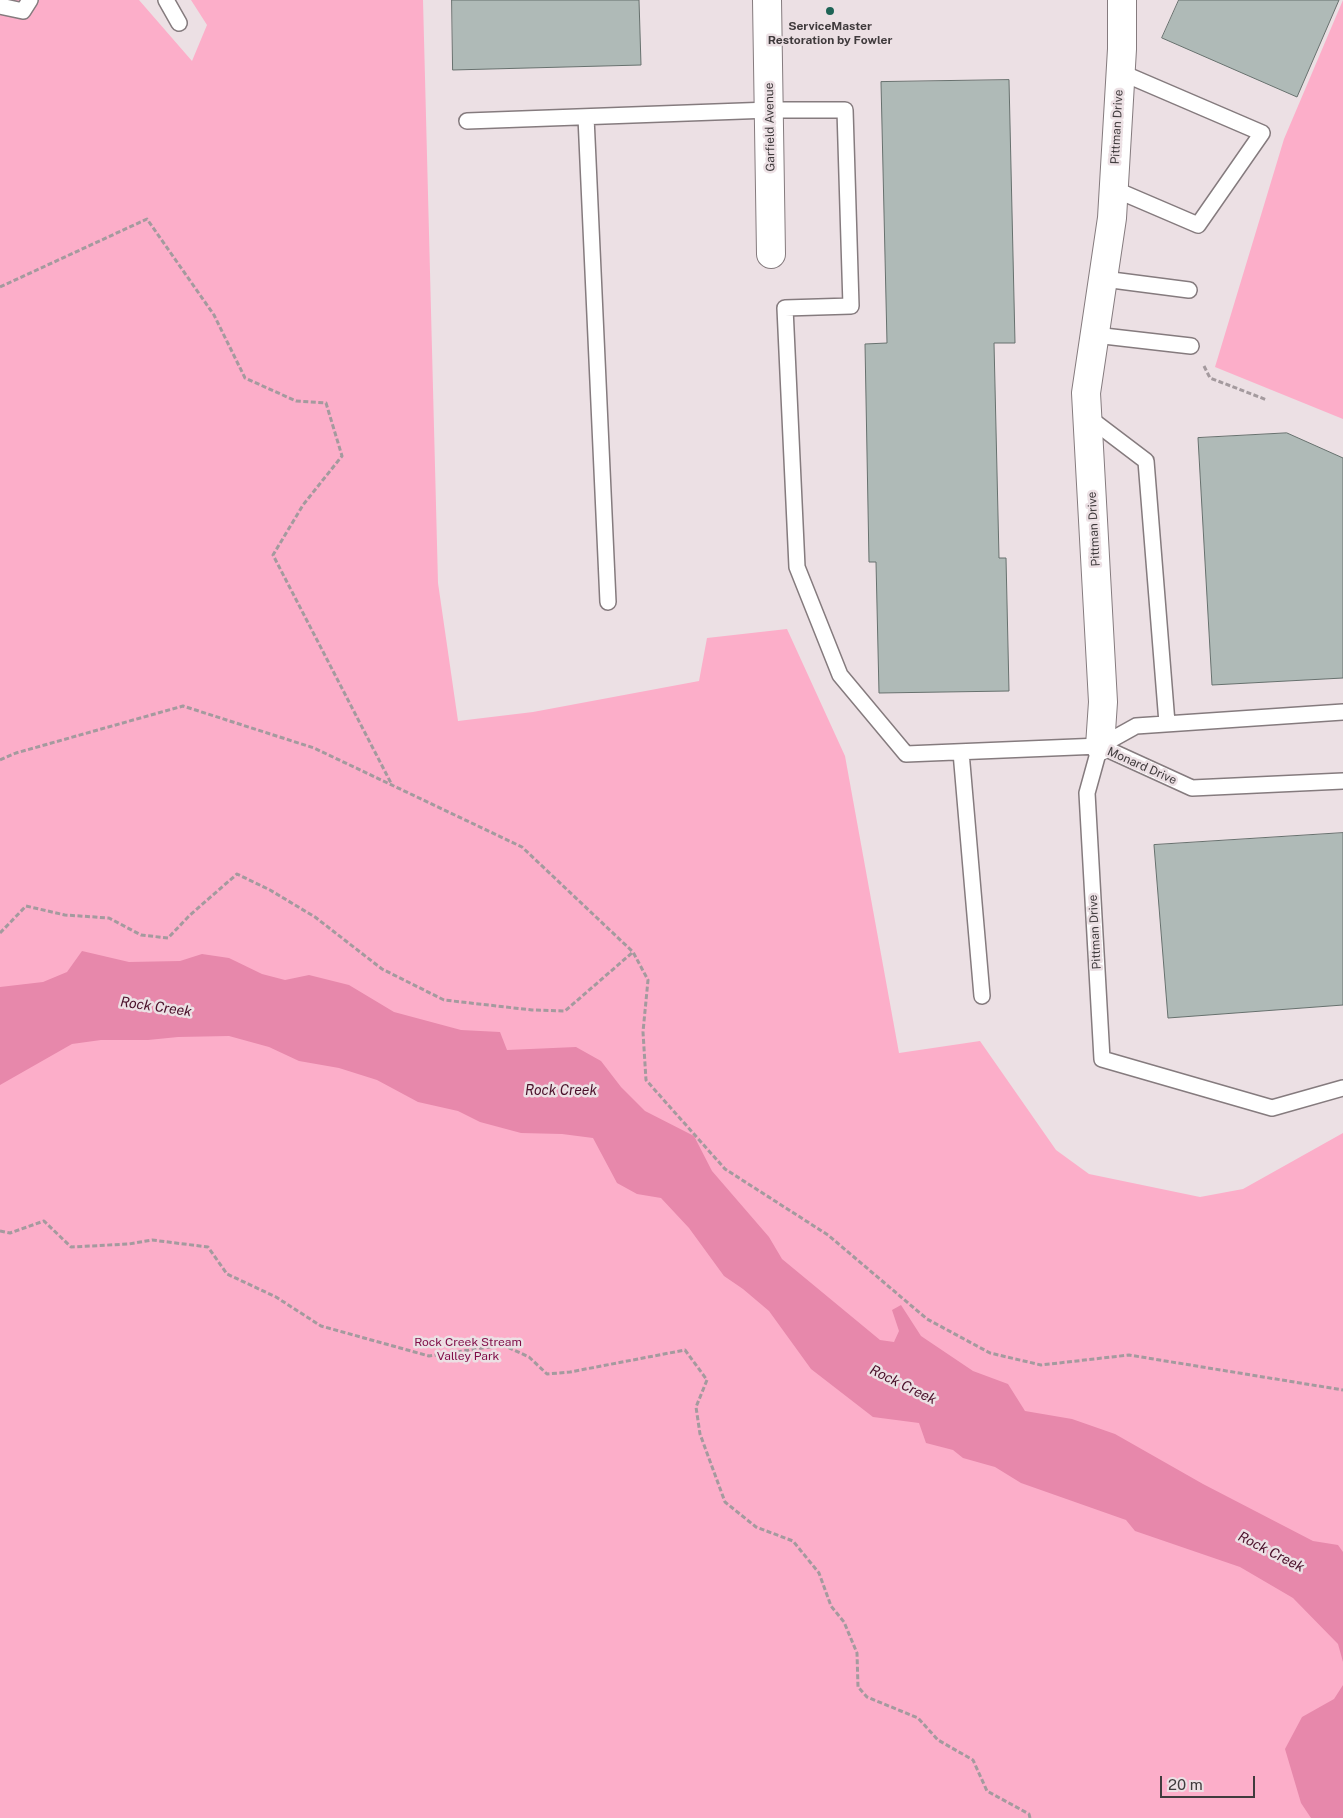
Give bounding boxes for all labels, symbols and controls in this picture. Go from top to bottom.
marker: ServiceMaster Restoration by Fowler [824,5,836,17]
place label: ServiceMaster Restoration by Fowler [768,19,892,47]
street label: Garfield Avenue [762,82,778,172]
street label: Pittman Drive [1108,89,1126,165]
street label: Pittman Drive [1085,491,1103,567]
street label: Monard Drive [1105,744,1179,788]
street label: Pittman Drive [1086,894,1104,970]
water label: Rock Creek [119,994,193,1020]
water label: Rock Creek [525,1083,597,1099]
park label: Rock Creek Stream Valley Park [414,1335,522,1363]
water label: Rock Creek [867,1362,939,1408]
water label: Rock Creek [1235,1528,1307,1576]
scale bar [1163,1766,1258,1798]
text: 20 m [1168,1776,1203,1793]

